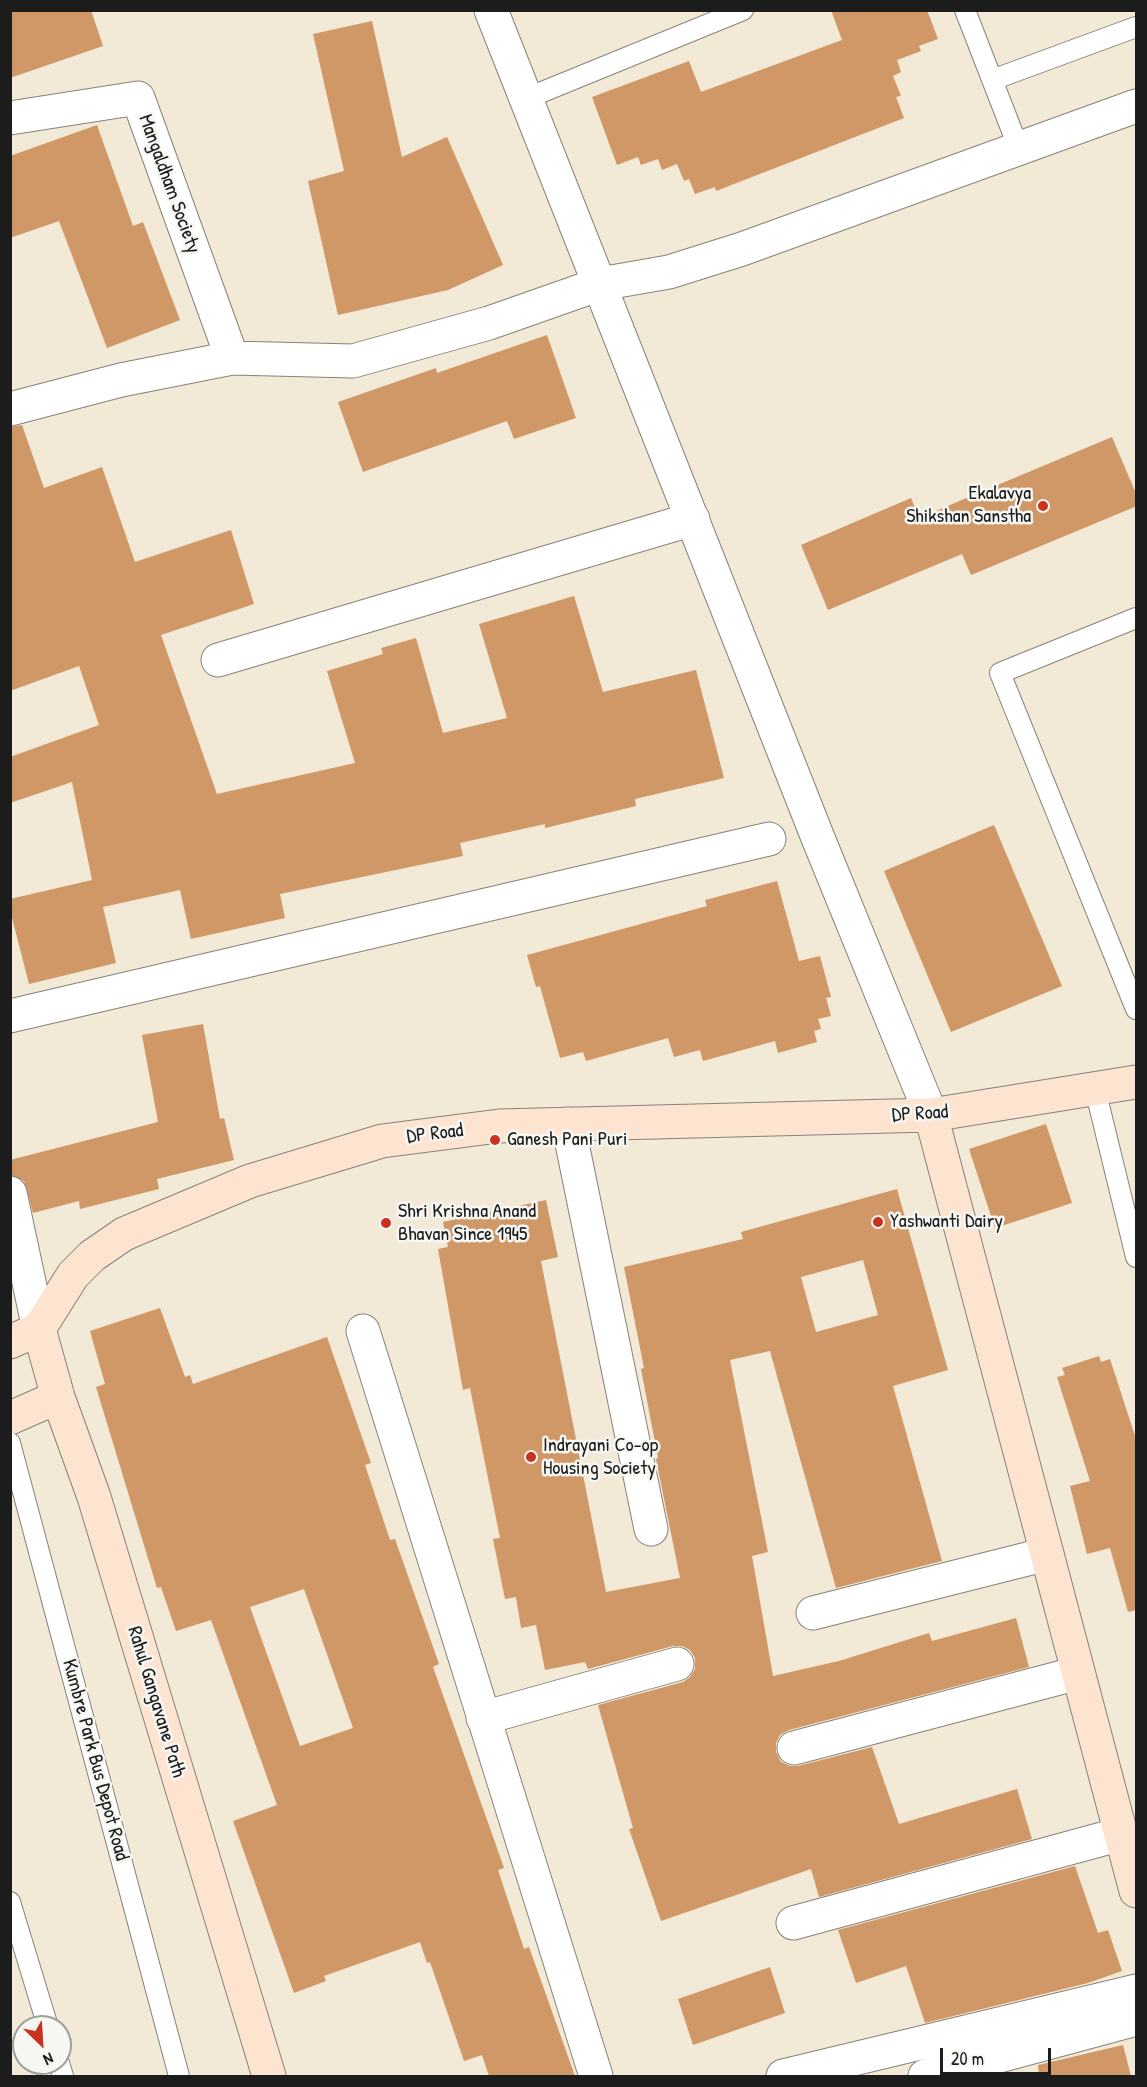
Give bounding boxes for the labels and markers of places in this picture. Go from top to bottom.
place label: Ekalavya Shikshan Sanstha [906,482,1031,529]
marker: Ekalavya Shikshan Sanstha [1036,499,1050,513]
place label: Ganesh Pani Puri [507,1128,628,1152]
marker: Ganesh Pani Puri [488,1133,502,1147]
place label: Shri Krishna Anand Bhavan Since 1945 [398,1200,536,1247]
place label: Yashwanti Dairy [890,1210,1003,1234]
marker: Yashwanti Dairy [871,1215,885,1229]
marker: Shri Krishna Anand Bhavan Since 1945 [379,1216,393,1230]
place label: Indrayani Co-op Housing Society [543,1434,658,1481]
marker: Indrayani Co-op Housing Society [524,1450,538,1464]

